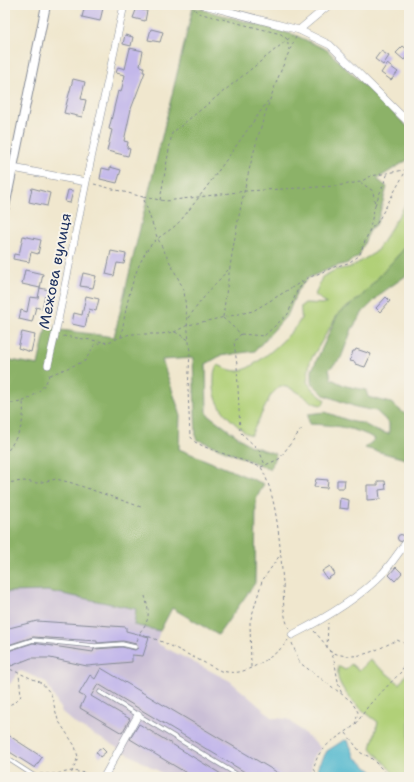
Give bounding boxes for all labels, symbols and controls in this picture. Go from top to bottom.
street label: Межова вулиця [34,211,76,331]

